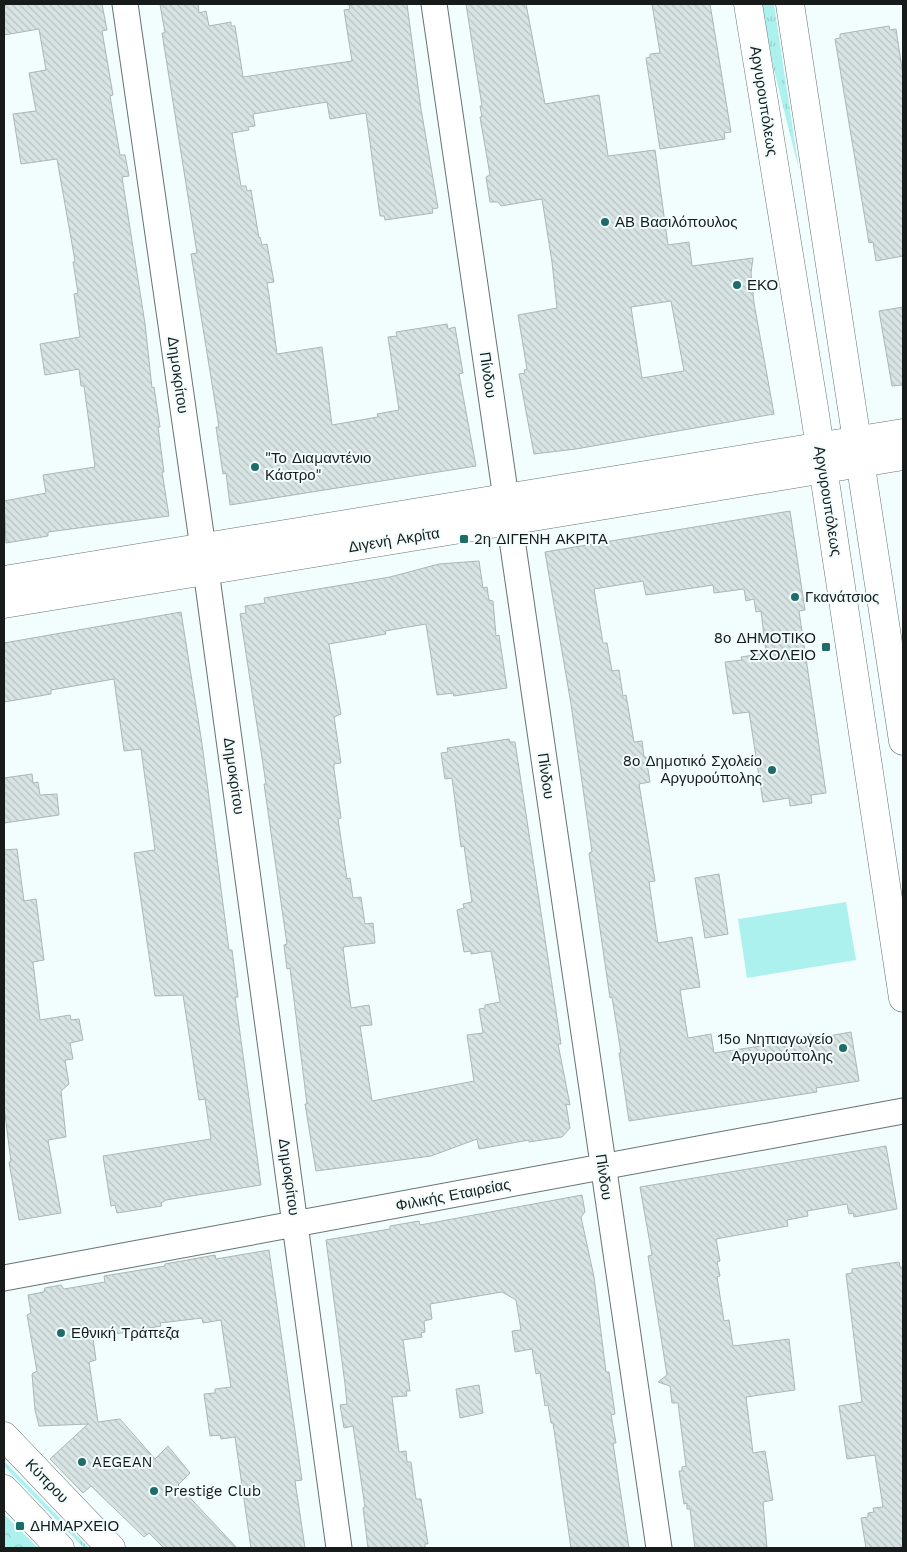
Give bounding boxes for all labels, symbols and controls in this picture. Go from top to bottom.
street label: Αργυρουπόλεως [746,45,782,157]
place label: ΑΒ Βασιλόπουλος [615,213,737,231]
marker: ΑΒ Βασιλόπουλος [599,216,611,228]
place label: ΕΚΟ [747,276,778,294]
marker: ΕΚΟ [731,279,743,291]
street label: Δημοκρίτου [164,335,192,415]
street label: Πίνδου [476,351,500,399]
street label: Αργυρουπόλεως [810,445,846,557]
place label: "Το Διαμαντένιο Κάστρο" [265,449,371,484]
marker: "Το Διαμαντένιο Κάστρο" [249,461,261,473]
street label: Διγενή Ακρίτα [347,524,441,556]
place label: 2η ΔΙΓΕΝΗ ΑΚΡΙΤΑ [474,530,608,548]
marker: 2η ΔΙΓΕΝΗ ΑΚΡΙΤΑ [458,533,470,545]
place label: Γκανάτσιος [805,588,879,606]
marker: Γκανάτσιος [789,591,801,603]
place label: 8ο ΔΗΜΟΤΙΚΟ ΣΧΟΛΕΙΟ [714,629,816,664]
marker: 8ο ΔΗΜΟΤΙΚΟ ΣΧΟΛΕΙΟ [820,641,832,653]
street label: Δημοκρίτου [220,736,248,816]
street label: Πίνδου [534,752,558,800]
place label: 8ο Δημοτικό Σχολείο Αργυρούπολης [623,752,762,787]
marker: 8ο Δημοτικό Σχολείο Αργυρούπολης [766,764,778,776]
place label: 15ο Νηπιαγωγείο Αργυρούπολης [718,1030,833,1065]
marker: 15ο Νηπιαγωγείο Αργυρούπολης [837,1042,849,1054]
street label: Δημοκρίτου [275,1137,303,1217]
street label: Πίνδου [592,1153,616,1201]
street label: Φιλικής Εταιρείας [394,1175,512,1215]
place label: Εθνική Τράπεζα [71,1324,180,1342]
marker: Εθνική Τράπεζα [55,1327,67,1339]
place label: AEGEAN [92,1453,153,1471]
street label: Κύπρου [22,1455,72,1507]
marker: AEGEAN [76,1456,88,1468]
place label: Prestige Club [164,1482,261,1500]
marker: Prestige Club [148,1485,160,1497]
place label: ΔΗΜΑΡΧΕΙΟ [30,1517,119,1535]
marker: ΔΗΜΑΡΧΕΙΟ [14,1520,26,1532]

